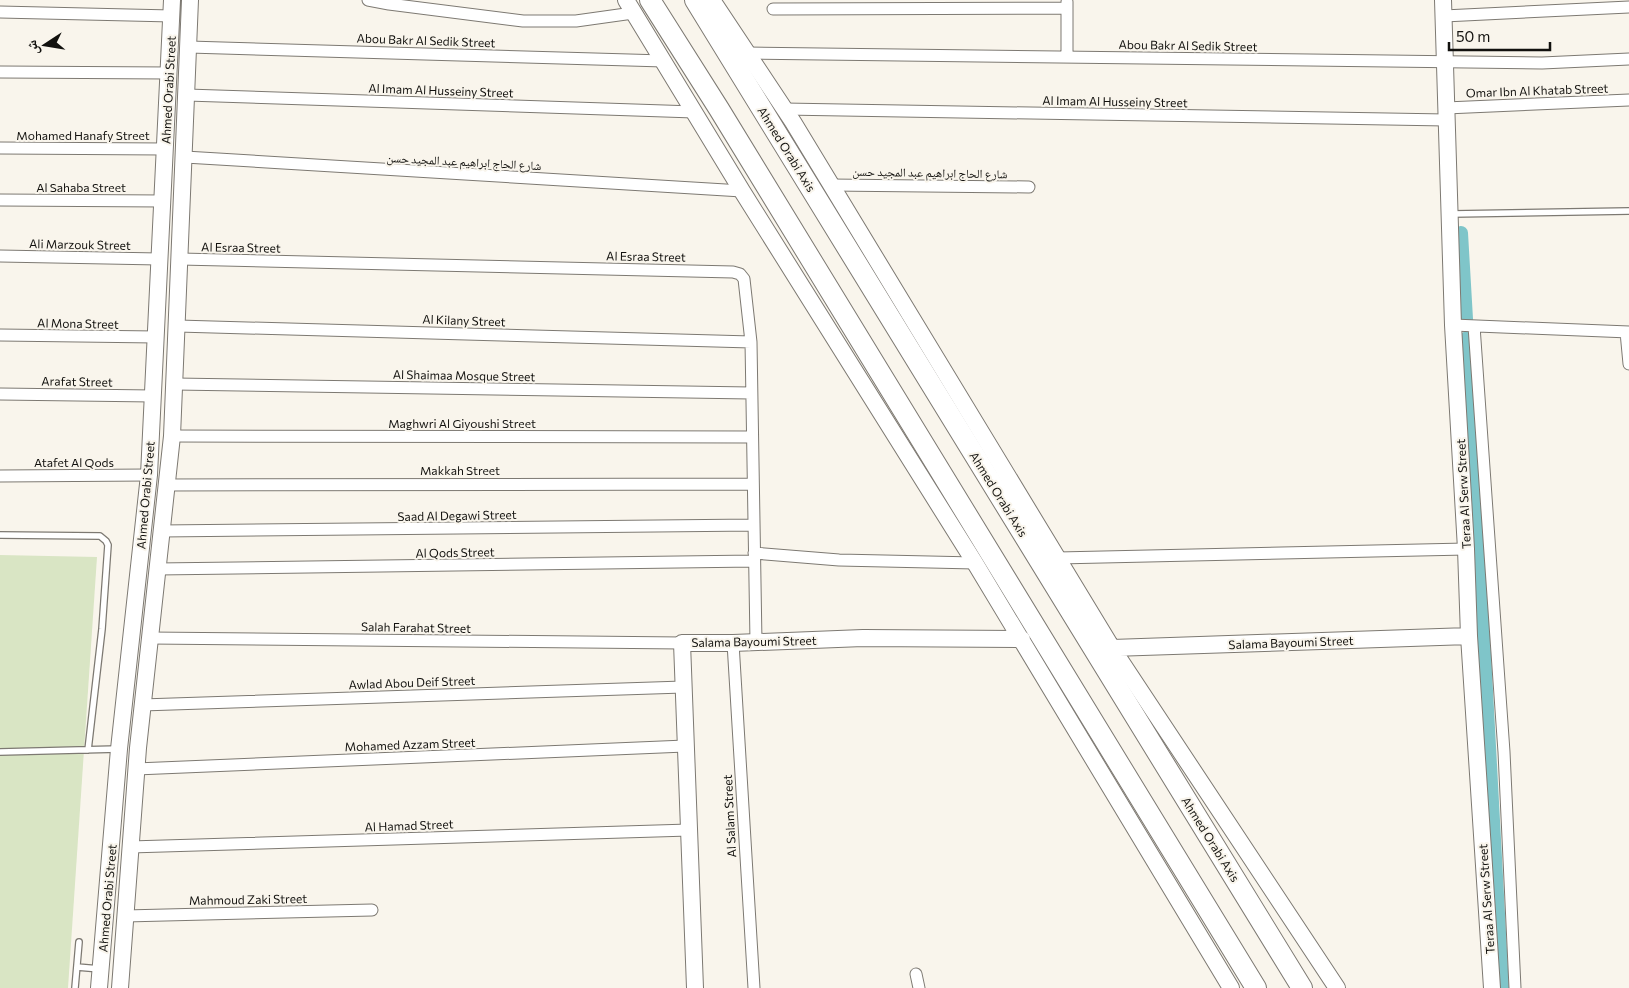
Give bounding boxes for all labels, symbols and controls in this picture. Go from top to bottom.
north arrow [20,20,70,70]
scale bar [1449,20,1550,52]
text: 50 m [1456,27,1490,45]
street label: Abou Bakr Al Sedik Street [356,31,496,49]
street label: Ahmed Orabi Street [158,35,178,144]
street label: Abou Bakr Al Sedik Street [1118,37,1258,53]
text: ش [22,38,43,57]
street label: Al Imam Al Husseiny Street [368,80,514,100]
street label: Omar Ibn Al Khatab Street [1465,81,1609,99]
street label: Al Imam Al Husseiny Street [1042,93,1188,109]
street label: Ahmed Orabi Axis [755,104,819,194]
street label: Mohamed Hanafy Street [16,128,150,142]
street label: شارع الحاج ابراهيم عبد المجيد حسن [386,150,542,174]
street label: شارع الحاج ابراهيم عبد المجيد حسن [852,164,1008,182]
street label: Al Sahaba Street [36,180,126,194]
street label: Ali Marzouk Street [29,236,131,252]
street label: Al Esraa Street [201,239,281,255]
street label: Al Esraa Street [606,248,686,264]
street label: Al Kilany Street [422,312,506,328]
street label: Al Mona Street [37,315,119,331]
street label: Al Shaimaa Mosque Street [393,367,535,383]
street label: Arafat Street [41,373,113,389]
street label: Maghwri Al Giyoushi Street [388,416,536,430]
street label: Teraa Al Serw Street [1453,439,1473,549]
street label: Ahmed Orabi Street [133,440,157,550]
street label: Ahmed Orabi Axis [967,449,1031,539]
street label: Atafet Al Qods [34,455,114,469]
street label: Makkah Street [420,463,500,477]
street label: Saad Al Degawi Street [397,507,517,523]
street label: Al Qods Street [415,544,495,560]
street label: Salah Farahat Street [361,619,471,635]
street label: Salama Bayoumi Street [691,633,817,649]
street label: Salama Bayoumi Street [1228,633,1354,651]
street label: Awlad Abou Deif Street [348,673,476,691]
street label: Mohamed Azzam Street [344,735,476,753]
street label: Al Salam Street [720,774,738,858]
street label: Ahmed Orabi Axis [1179,794,1243,884]
street label: Al Hamad Street [364,816,454,834]
street label: Ahmed Orabi Street [95,843,119,953]
street label: Teraa Al Serw Street [1475,843,1497,954]
street label: Mahmoud Zaki Street [189,891,307,907]

